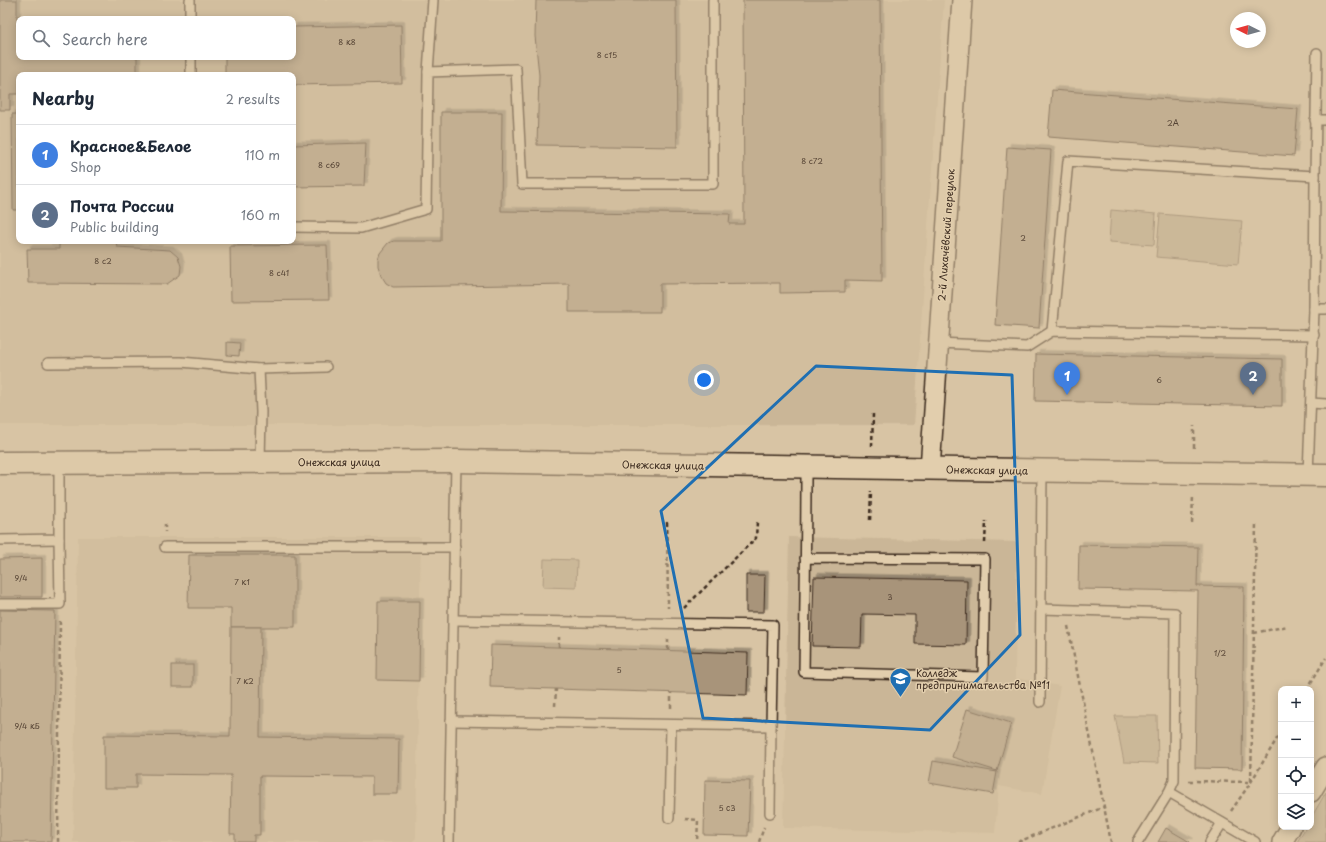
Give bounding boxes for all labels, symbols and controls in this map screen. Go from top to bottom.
north arrow [1230,12,1266,48]
search box [16,16,296,60]
icon: search [30,27,52,49]
text: Search here [62,27,148,50]
house number: 8 к8 [338,36,356,48]
house number: 8 с15 [597,49,617,61]
text: Nearby [32,85,94,111]
text: 2 results [226,89,280,108]
house number: 2А [1167,117,1179,129]
text: Красное&Белое [70,134,192,157]
text: 1 [42,145,48,164]
text: 110 m [245,145,280,164]
house number: 8 с72 [801,155,823,167]
text: Shop [70,157,101,176]
house number: 8 с69 [318,159,340,171]
street label: 2-й Лихачёвский переулок [933,168,959,302]
text: Почта России [70,194,174,217]
text: 2 [40,205,50,224]
text: 160 m [241,205,280,224]
text: Public building [70,217,159,236]
house number: 2 [1020,232,1026,244]
house number: 8 с2 [94,255,112,267]
house number: 8 с41 [269,267,289,279]
pin: 1 [1054,362,1080,395]
pin: 2 [1240,362,1266,395]
your location [694,370,714,390]
house number: 6 [1156,374,1162,386]
street label: Онежская улица [298,454,381,469]
street label: Онежская улица [622,456,705,473]
street label: Онежская улица [946,461,1029,478]
house number: 9/4 [14,572,28,584]
house number: 7 к1 [234,576,250,588]
house number: 3 [887,591,893,603]
house number: 1/2 [1214,647,1227,659]
house number: 5 [616,664,622,676]
place label: Колледж предпринимательства №11 [916,665,1050,692]
school or university icon: Колледж предпринимательства №11 [887,666,913,699]
house number: 7 к2 [236,675,254,687]
map controls [1278,686,1314,830]
button: + [1278,686,1314,722]
house number: 9/4 кБ [14,720,40,732]
button: − [1278,722,1314,758]
button: locate [1278,758,1314,794]
button: layers [1278,794,1314,830]
house number: 5 с3 [718,802,736,814]

